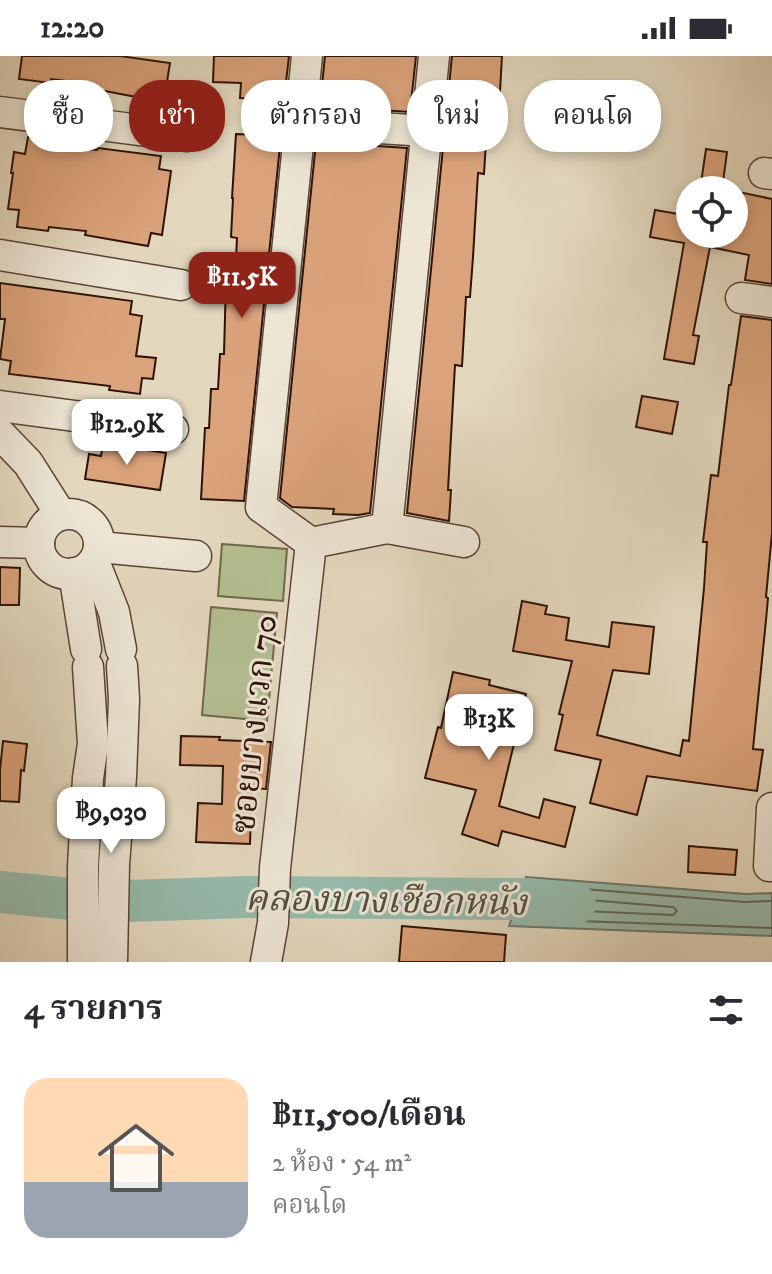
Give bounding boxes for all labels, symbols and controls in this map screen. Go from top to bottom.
text: 12:20 [40,10,104,47]
chip: ซื้อ [24,80,113,152]
chip: เช่า [129,80,225,152]
chip: ตัวกรอง [241,80,391,152]
chip: ใหม่ [407,80,508,152]
chip: คอนโด [524,80,661,152]
map controls [676,176,748,248]
button: locate [676,176,748,248]
pin: ฿11.5K [177,252,307,320]
text: ฿11.5K [207,261,277,294]
pin: ฿12.9K [62,399,192,467]
text: ฿12.9K [90,408,164,441]
street label: ซอยบางแวก 70 [223,613,287,836]
pin: ฿13K [442,694,536,762]
text: ฿13K [463,703,515,736]
pin: ฿9,030 [46,787,176,855]
text: ฿9,030 [75,796,147,829]
water label: คลองบางเชือกหนัง [245,877,529,926]
text: 4 รายการ [24,988,163,1030]
icon: filters [704,988,748,1032]
text: ฿11,500/เดือน [272,1094,466,1136]
icon: home [88,1110,184,1206]
text: 2 ห้อง · 54 m² [272,1147,411,1180]
text: คอนโด [272,1189,347,1222]

